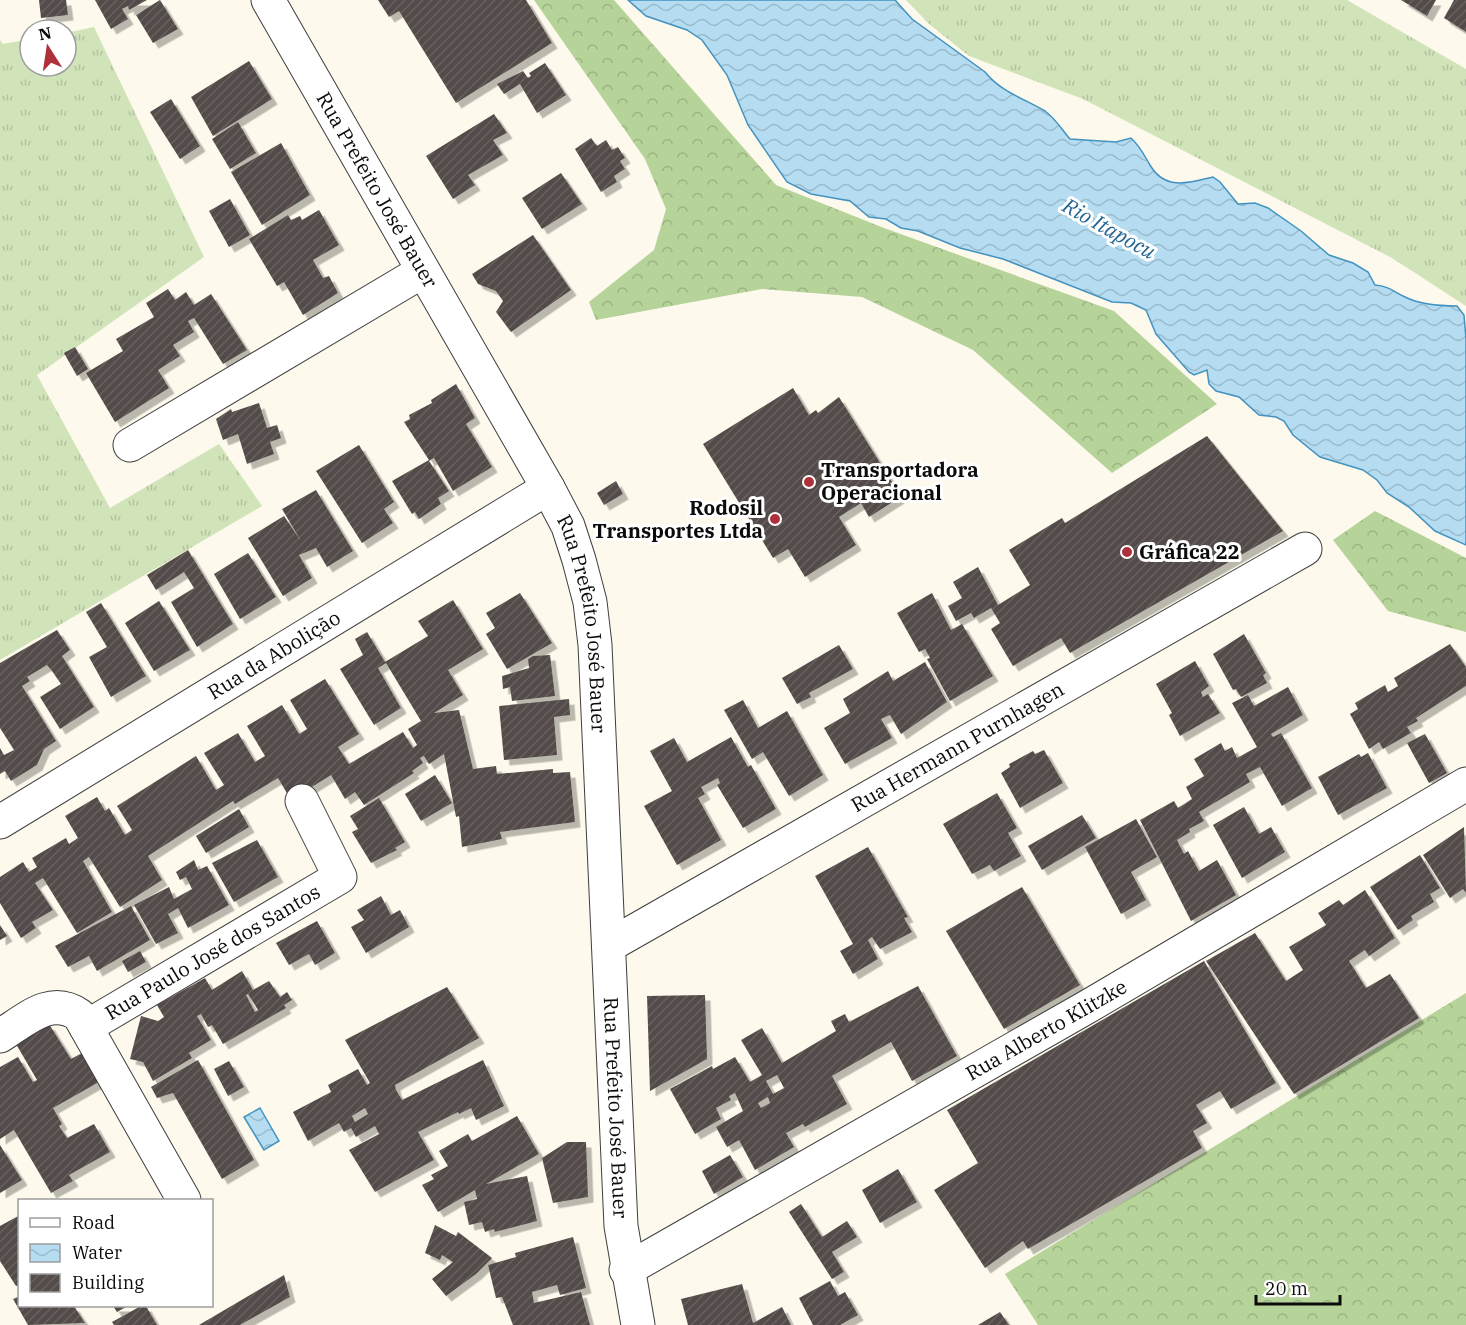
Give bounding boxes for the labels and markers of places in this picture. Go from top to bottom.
place label: Transportadora Operacional [821,456,979,506]
marker: Transportadora Operacional [802,475,816,489]
place label: Rodosil Transportes Ltda [592,494,763,544]
marker: Rodosil Transportes Ltda [768,512,782,526]
place label: Gráfica 22 [1139,538,1240,565]
marker: Gráfica 22 [1120,545,1134,559]

